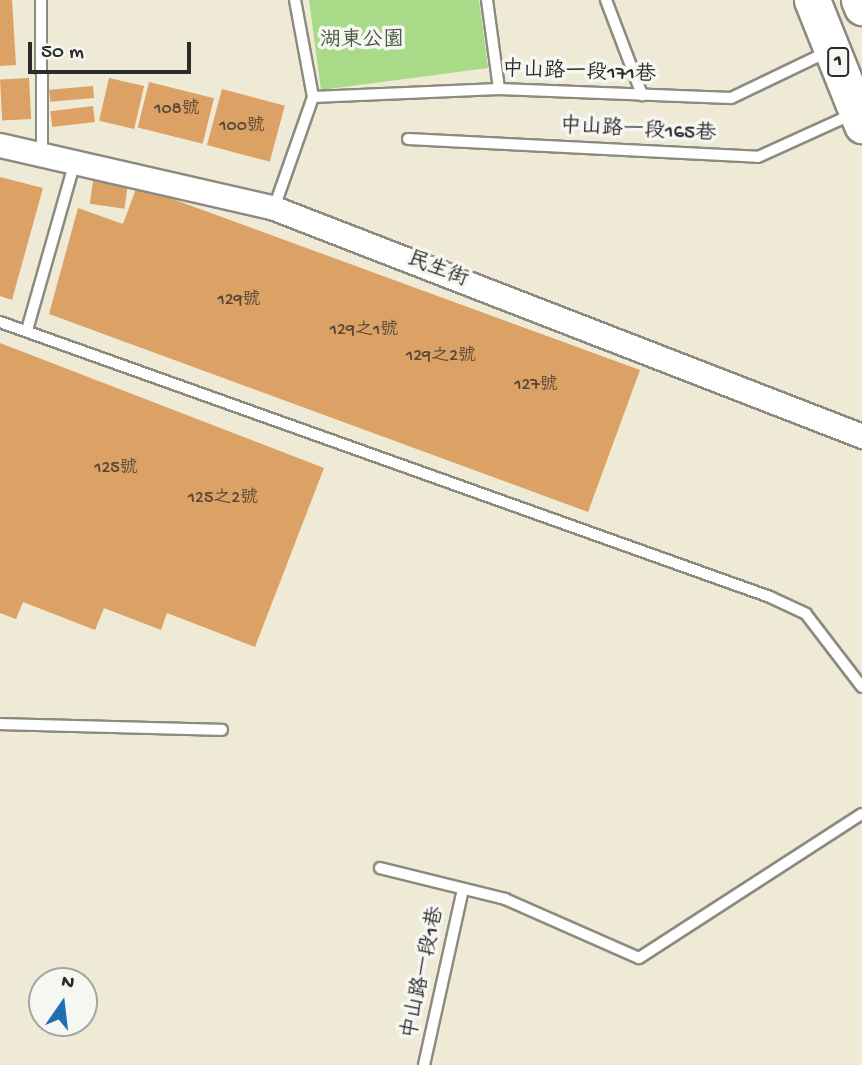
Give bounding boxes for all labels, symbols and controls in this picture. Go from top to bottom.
scale bar [32,28,194,72]
park label: 湖東公園 [320,29,404,55]
text: 50 m [41,41,84,66]
road number: 1 [826,46,850,78]
street label: 中山路一段171巷 [502,59,656,89]
house number: 108號 [154,99,200,121]
street label: 中山路一段165巷 [559,115,717,149]
house number: 100號 [219,116,265,138]
street label: 民生街 [403,248,471,294]
house number: 129號 [217,290,261,312]
house number: 129之1號 [330,320,398,342]
house number: 129之2號 [406,346,476,368]
house number: 127號 [514,375,558,397]
house number: 125號 [94,458,138,480]
house number: 125之2號 [188,488,258,510]
street label: 中山路一段1巷 [399,905,451,1041]
north arrow [28,967,98,1037]
text: N [59,970,77,996]

